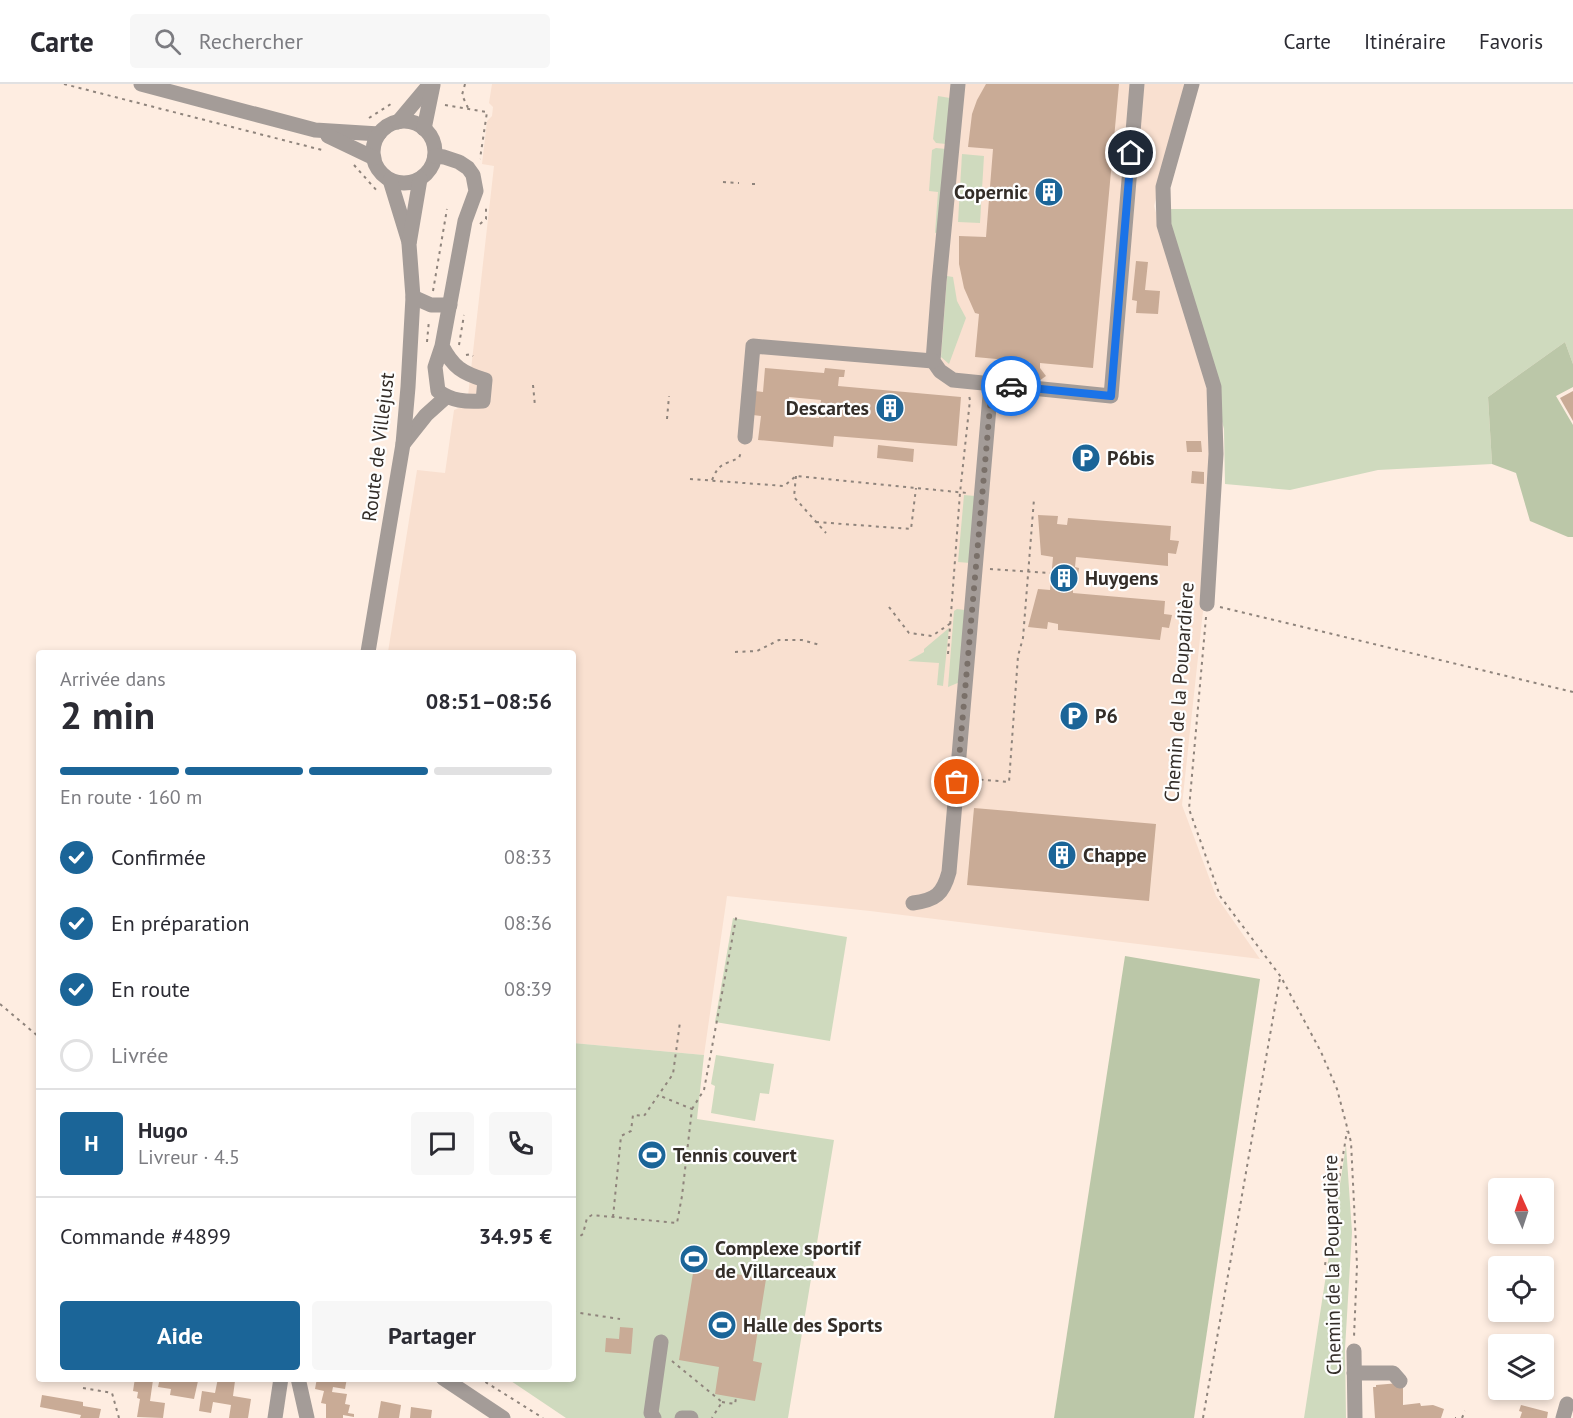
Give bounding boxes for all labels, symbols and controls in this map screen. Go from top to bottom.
search box [130,14,550,68]
text: Carte [30,23,94,60]
icon: search [151,25,184,58]
text: Rechercher [199,27,303,55]
text: Carte [1284,28,1331,55]
text: Itinéraire [1364,28,1446,55]
text: Favoris [1479,28,1543,55]
pin [1105,127,1156,178]
icon: home [1114,136,1147,169]
building icon: Copernic [1033,176,1065,208]
place label: Copernic [954,179,1028,205]
courier [981,356,1041,416]
icon: car [995,370,1028,403]
street label: Route de Villejust [356,371,400,523]
building icon: Descartes [874,392,906,424]
place label: Descartes [786,395,869,421]
parking icon: P6bis [1070,442,1102,474]
place label: P6bis [1107,445,1154,471]
building icon: Huygens [1048,562,1080,594]
place label: Huygens [1085,565,1158,591]
street label: Chemin de la Poupardière [1158,581,1200,803]
text: Arrivée dans [60,666,166,692]
text: 08:51–08:56 [426,687,552,715]
text: 2 min [60,689,155,740]
parking icon: P6 [1058,700,1090,732]
place label: P6 [1095,703,1118,729]
pin [931,756,982,807]
icon: bag [940,765,973,798]
text: En route · 160 m [60,784,202,810]
building icon: Chappe [1046,839,1078,871]
icon: check [60,841,93,874]
place label: Chappe [1083,842,1147,868]
text: Confirmée [111,843,206,871]
text: 08:33 [504,844,552,870]
icon: check [60,907,93,940]
text: En préparation [111,909,250,937]
text: 08:36 [504,910,552,936]
icon: check [60,973,93,1006]
text: En route [111,975,190,1003]
text: 08:39 [504,976,552,1002]
text: Livrée [111,1041,168,1069]
button: chat [411,1112,474,1175]
button: phone [489,1112,552,1175]
text: Hugo [138,1116,188,1144]
text: H [84,1129,99,1157]
sports icon: Tennis couvert [636,1139,668,1171]
place label: Tennis couvert [673,1142,797,1168]
text: Livreur · 4.5 [138,1144,240,1170]
street label: Chemin de la Poupardière [1317,1155,1347,1375]
north arrow [1488,1178,1554,1244]
map controls [1488,1178,1554,1400]
text: Commande #4899 [60,1222,231,1250]
text: 34.95 € [479,1222,552,1250]
place label: Complexe sportif de Villarceaux [715,1235,862,1284]
sports icon: Complexe sportif de Villarceaux [678,1243,710,1275]
button: locate [1488,1256,1554,1322]
button: Aide [60,1301,300,1370]
button: Partager [312,1301,552,1370]
sports icon: Halle des Sports [706,1309,738,1341]
place label: Halle des Sports [743,1312,883,1338]
button: layers [1488,1334,1554,1400]

